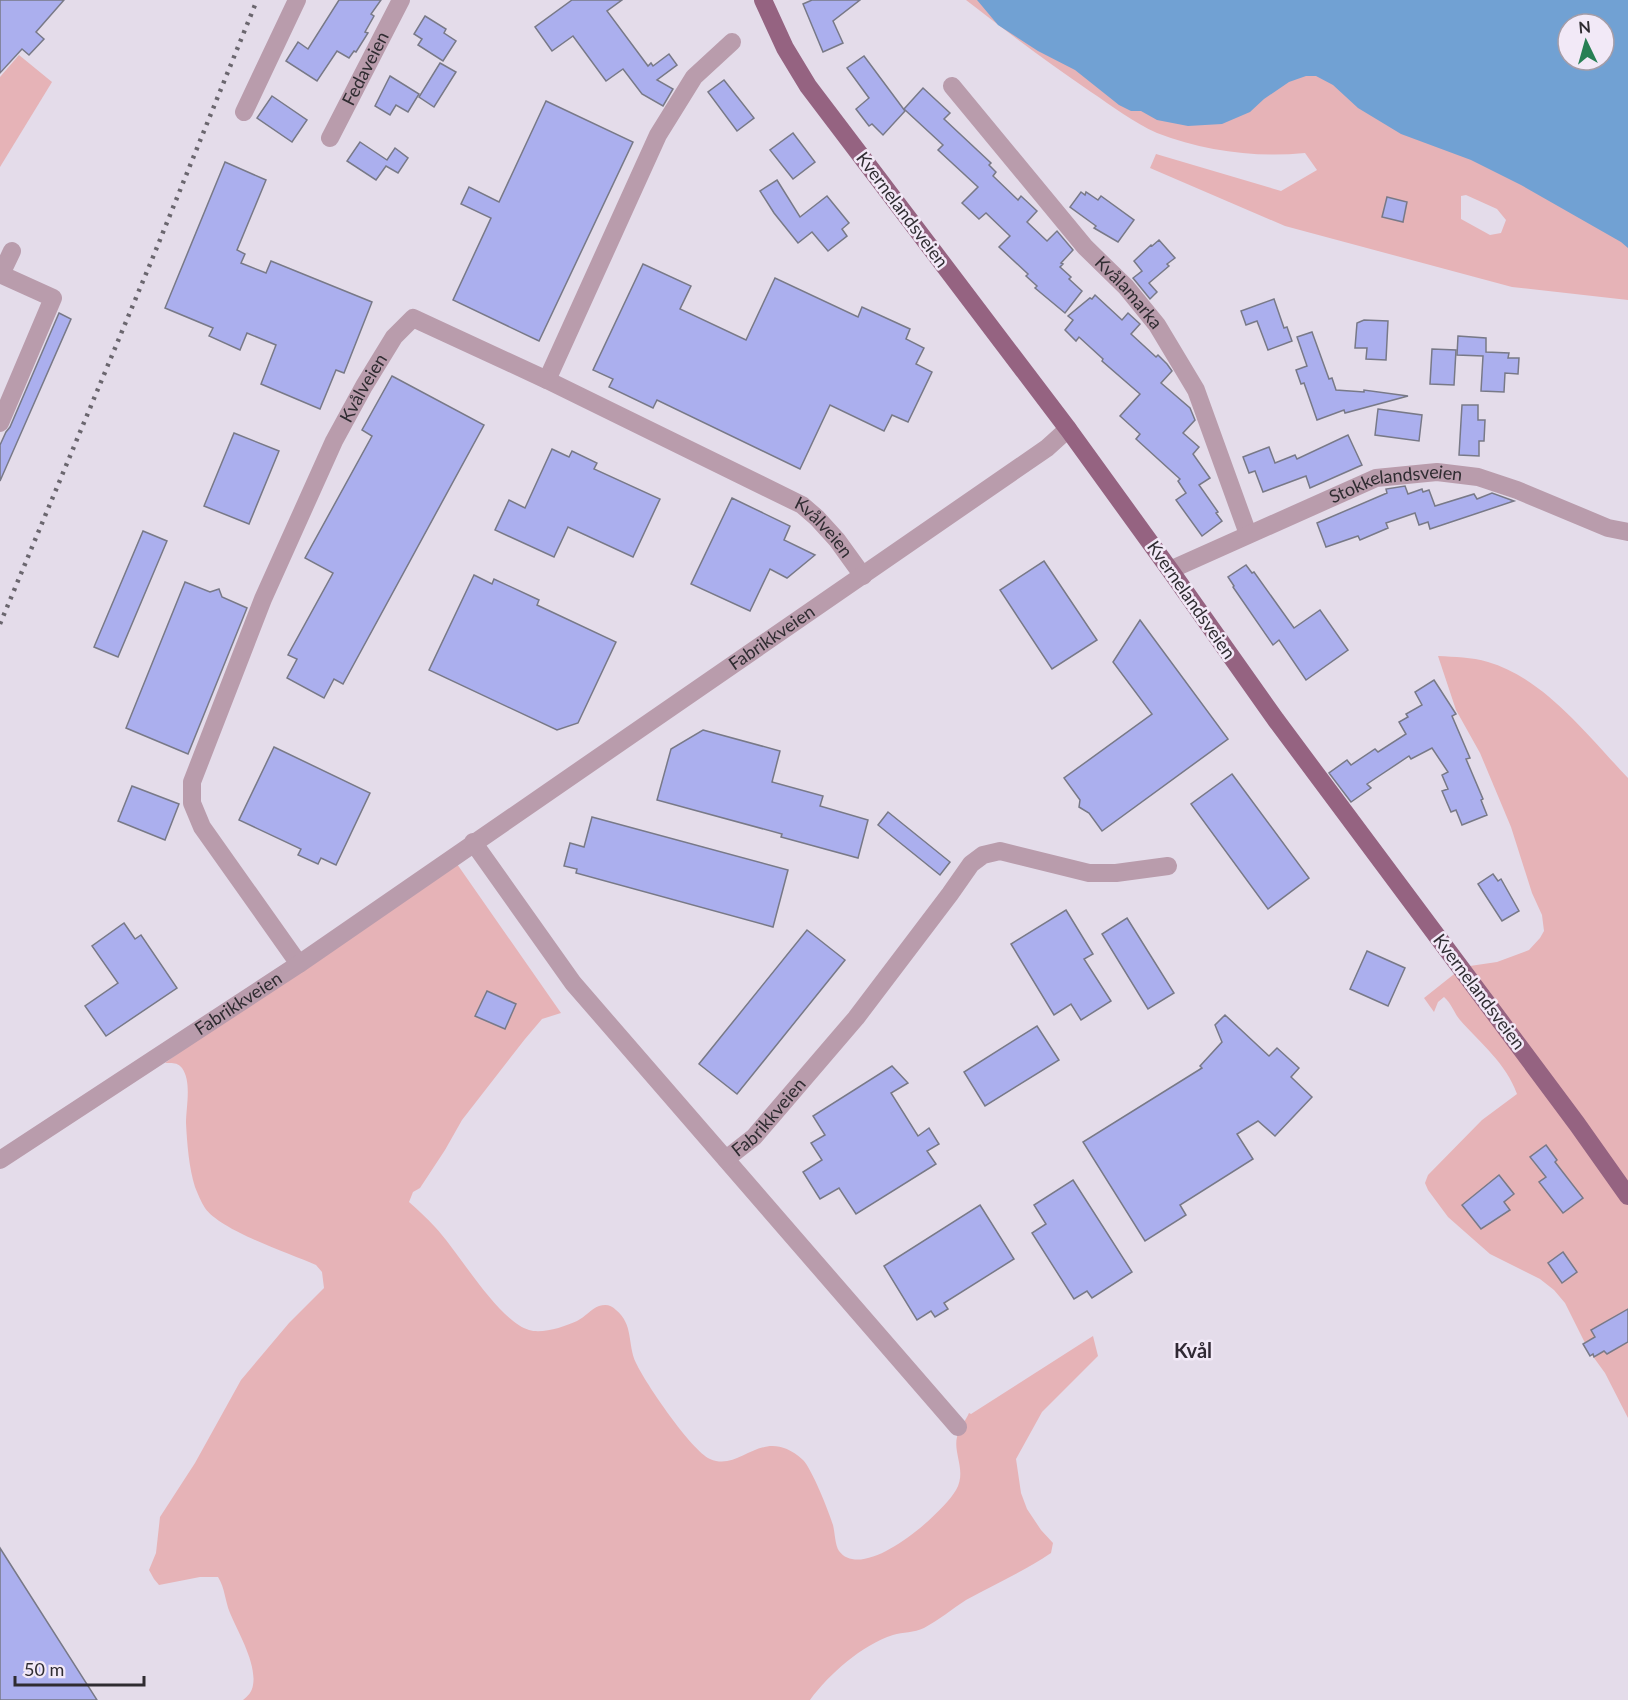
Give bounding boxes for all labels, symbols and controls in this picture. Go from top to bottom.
north arrow [1556,12,1616,72]
text: N [1578,17,1592,37]
street label: Fedaveien [337,27,393,109]
street label: Kvernelandsveien [852,147,953,272]
street label: Kvålamarka [1091,251,1168,333]
street label: Kvålveien [334,349,391,426]
street label: Stokkelandsveien [1325,460,1464,508]
street label: Kvålveien [791,491,858,562]
street label: Kvernelandsveien [1143,536,1241,663]
street label: Fabrikkveien [724,600,819,674]
street label: Kvernelandsveien [1429,929,1530,1054]
street label: Fabrikkveien [190,966,285,1039]
street label: Fabrikkveien [727,1073,810,1161]
district label: Kvål [1174,1338,1212,1362]
scale bar [15,1649,144,1687]
text: 50 m [24,1658,64,1680]

